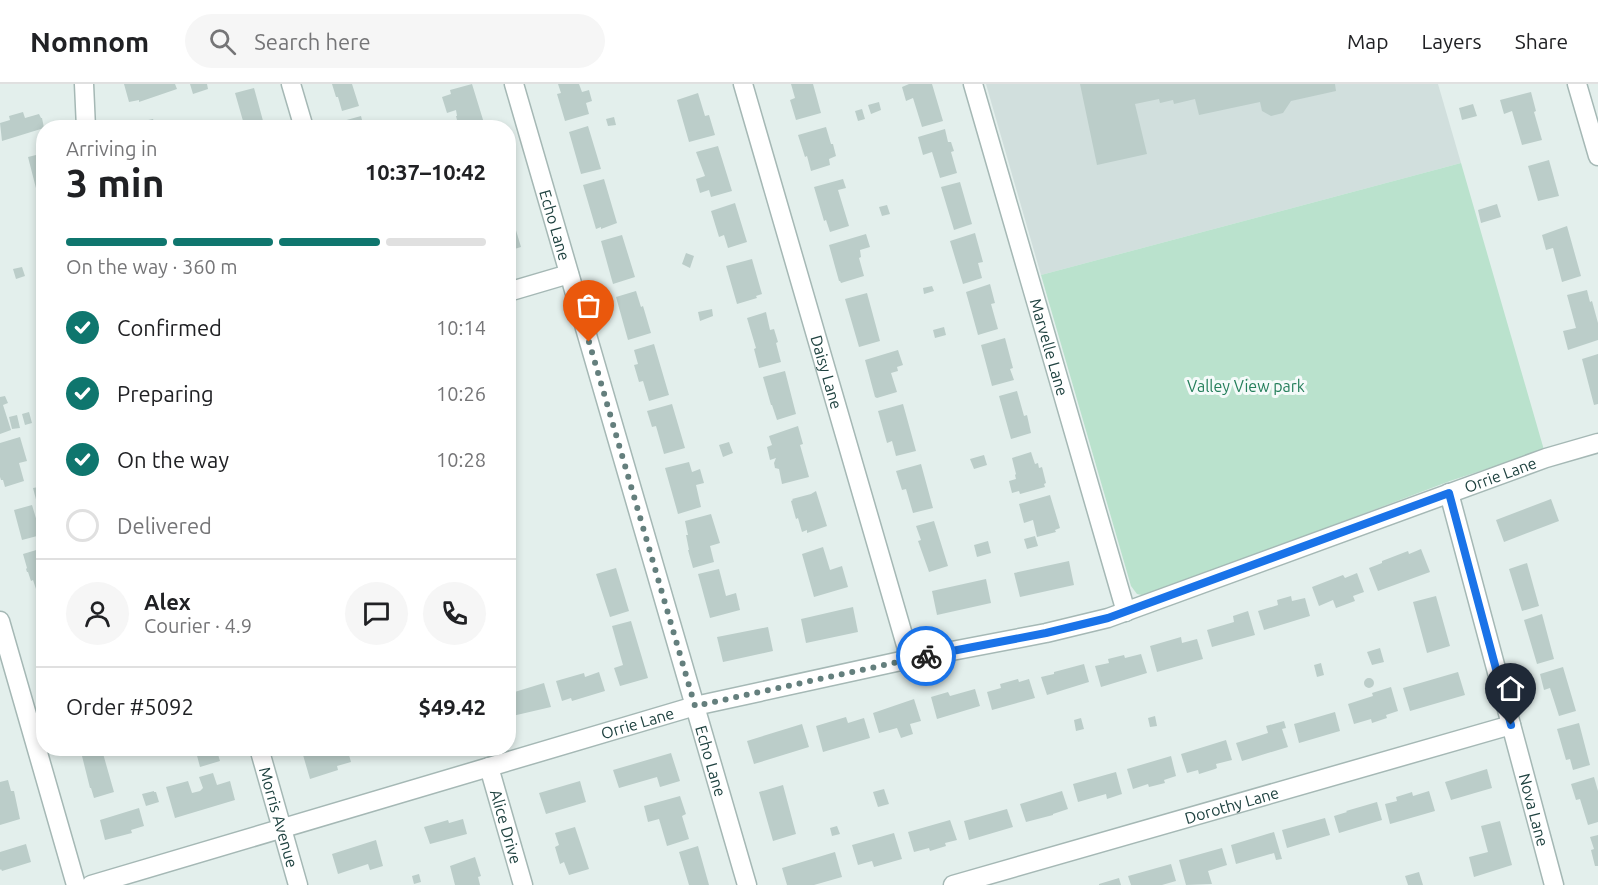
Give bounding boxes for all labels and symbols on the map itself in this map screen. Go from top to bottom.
street label: Echo Lane [536,188,574,263]
pin [563,280,614,342]
street label: Marvelle Lane [1027,296,1072,398]
street label: Daisy Lane [807,333,846,411]
park label: Valley View park [1187,377,1305,395]
street label: Orrie Lane [1462,453,1539,496]
courier [896,626,956,686]
pin [1485,663,1536,725]
street label: Orrie Lane [599,704,676,742]
street label: Echo Lane [692,723,730,799]
street label: Morris Avenue [256,765,302,870]
street label: Nova Lane [1515,771,1552,848]
street label: Dorothy Lane [1183,783,1281,827]
street label: Alice Drive [487,787,525,866]

